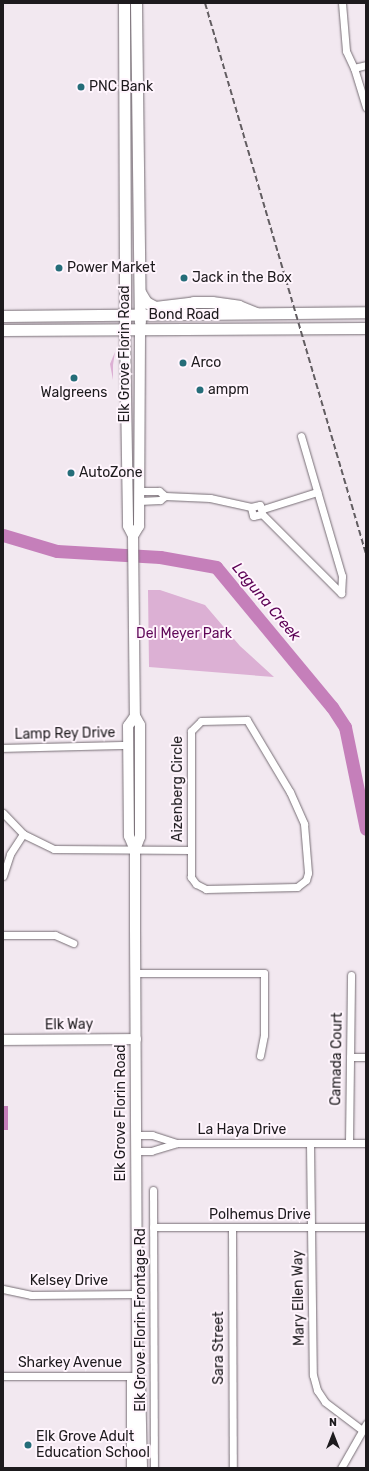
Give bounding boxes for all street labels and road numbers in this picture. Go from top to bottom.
street label: Elk Grove Florin Road [117,285,133,423]
street label: Bond Road [149,307,219,323]
street label: Lamp Rey Drive [14,725,116,743]
street label: Aizenberg Circle [170,736,186,842]
street label: Camada Court [328,1012,346,1106]
street label: Elk Way [44,1016,94,1034]
street label: Elk Grove Florin Road [113,1044,129,1182]
street label: La Haya Drive [198,1122,286,1138]
street label: Polhemus Drive [209,1207,311,1223]
street label: Elk Grove Florin Frontage Rd [133,1228,149,1412]
street label: Mary Ellen Way [290,1250,308,1346]
street label: Kelsey Drive [30,1273,108,1289]
street label: Sara Street [211,1311,227,1385]
street label: Sharkey Avenue [18,1355,122,1371]

